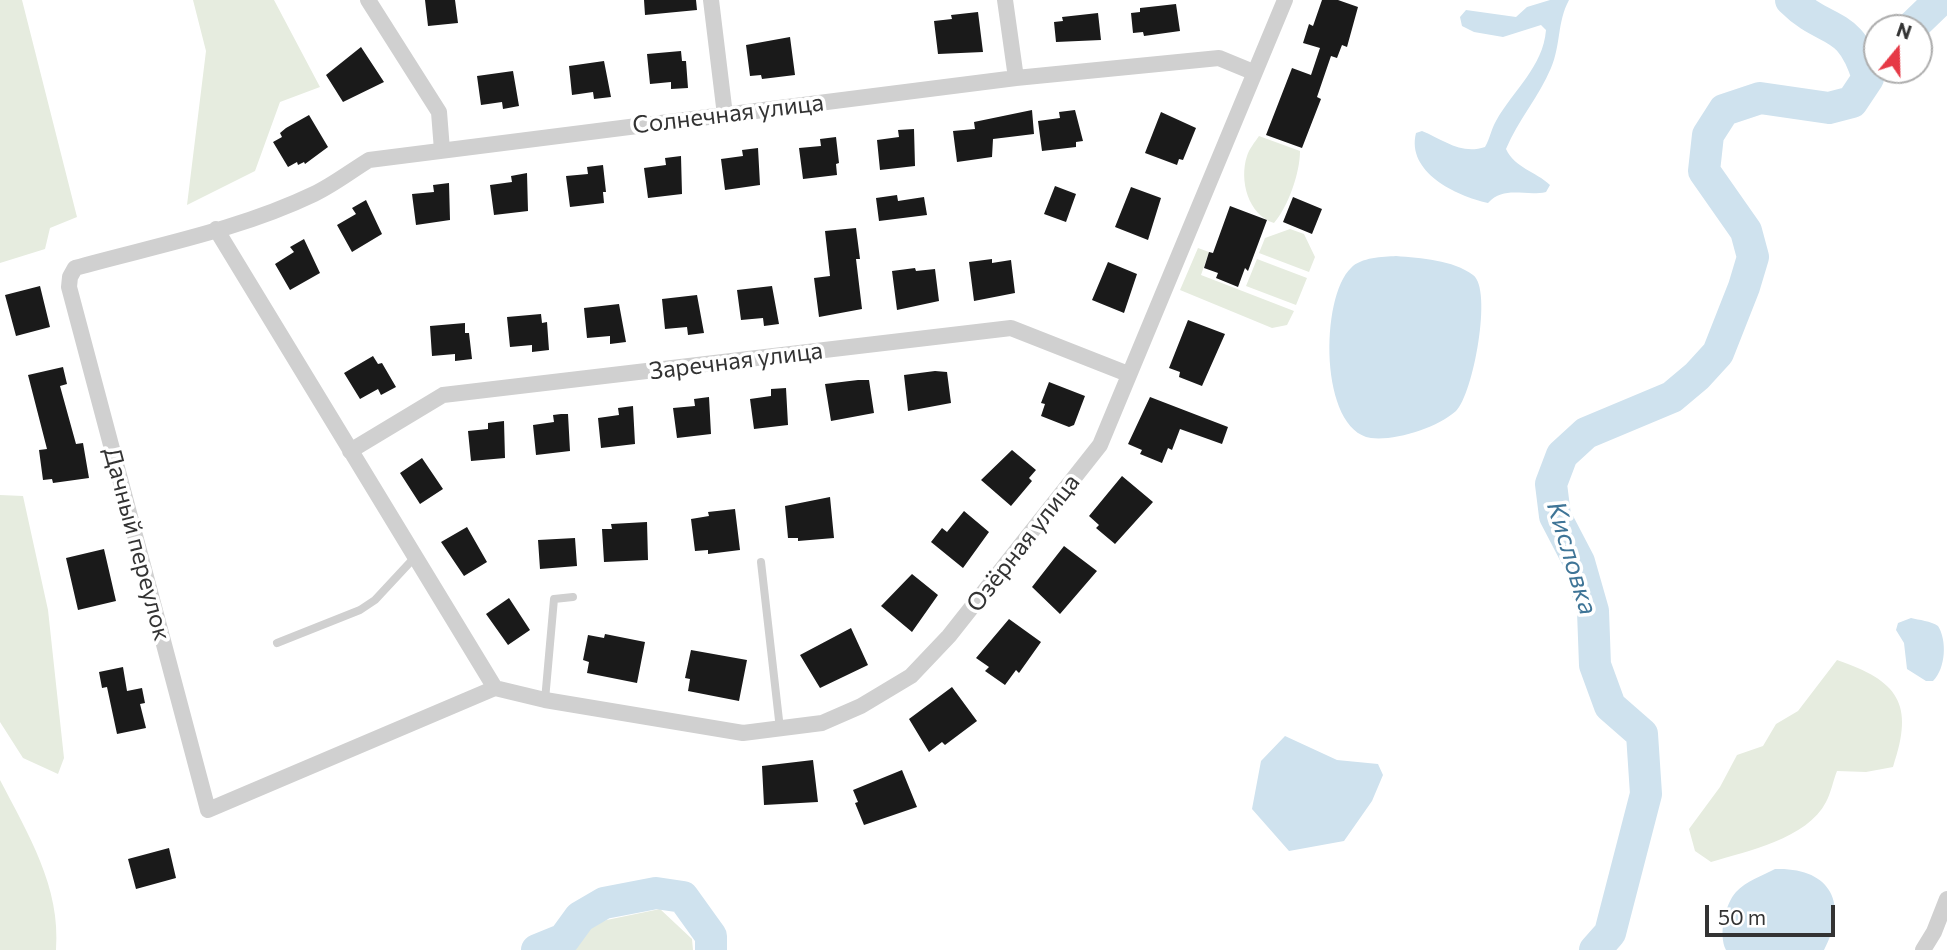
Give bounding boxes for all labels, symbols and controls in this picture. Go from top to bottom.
north arrow [1863,14,1933,84]
text: N [1894,17,1915,44]
street label: Солнечная улица [631,88,825,140]
street label: Заречная улица [648,336,824,386]
street label: Дачный переулок [97,444,177,644]
street label: Озёрная улица [960,468,1086,618]
water label: Кисловка [1540,498,1604,618]
scale bar [1709,890,1839,934]
text: 50 m [1718,904,1766,929]

